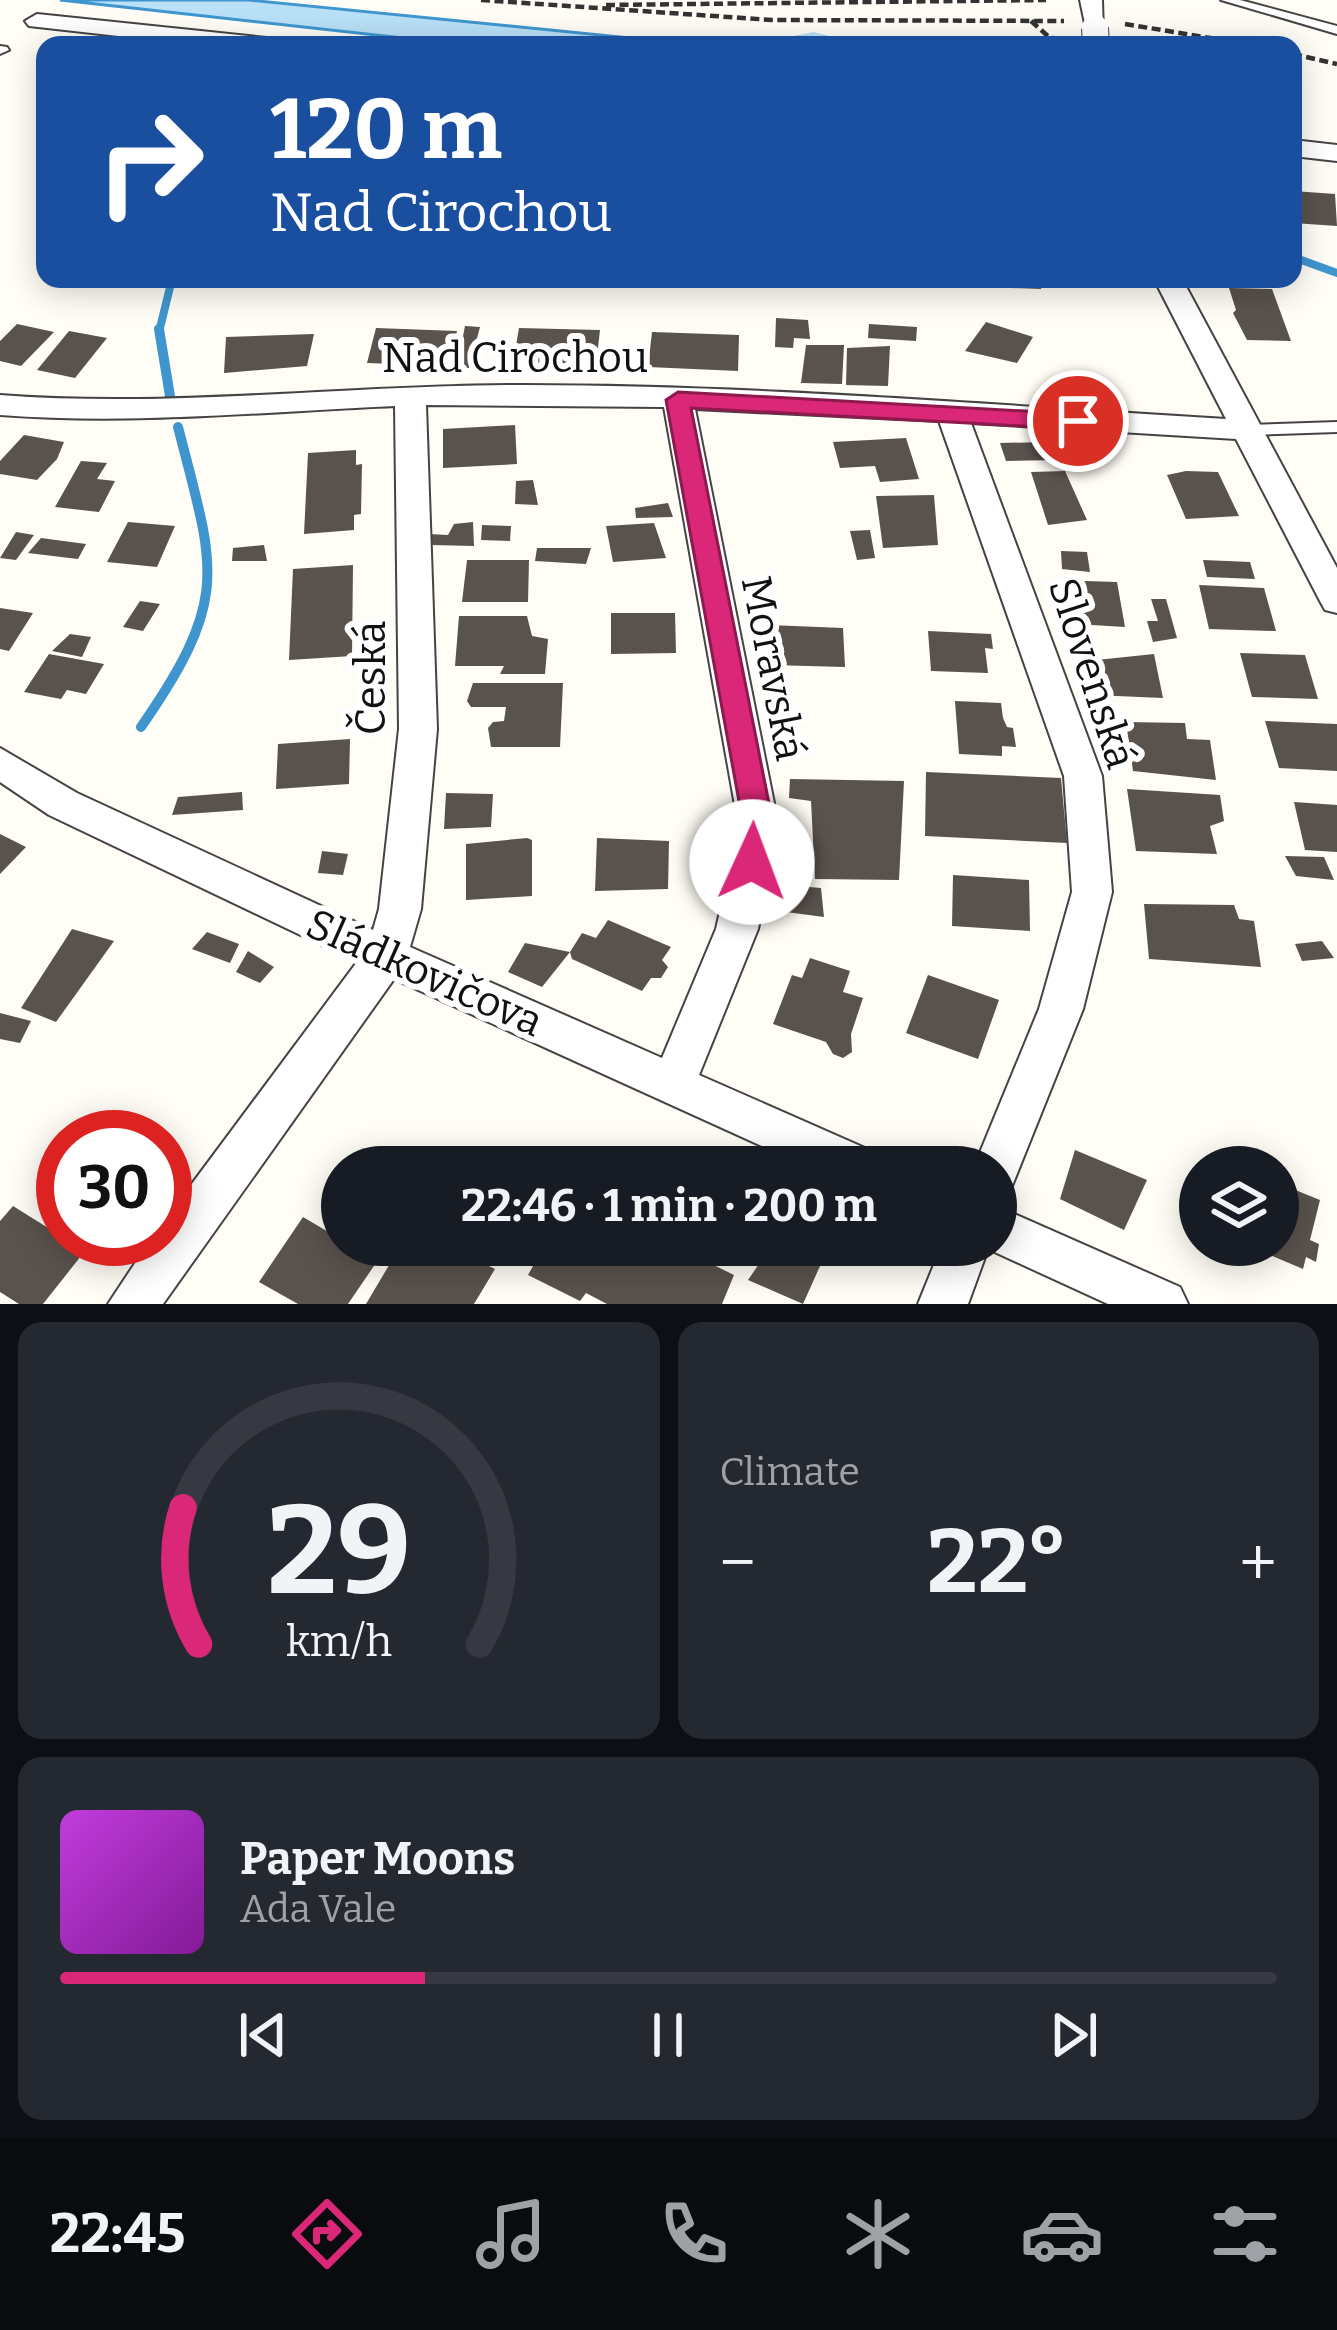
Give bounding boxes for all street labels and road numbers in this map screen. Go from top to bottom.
street label: Nad Cirochou [382,333,648,383]
street label: Moravská [731,572,815,765]
street label: Slovenská [1038,572,1146,775]
street label: Česká [345,621,396,735]
street label: Sládkovičova [299,899,550,1047]

